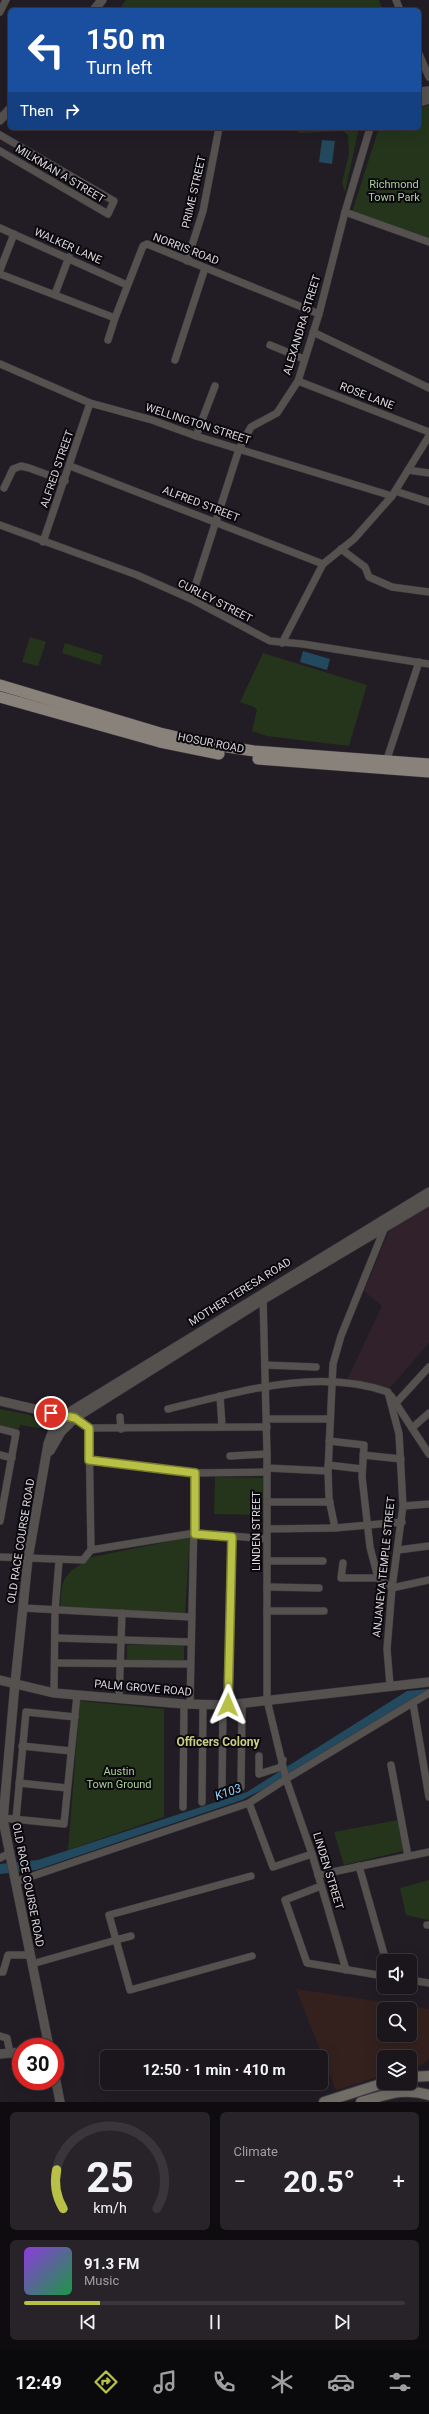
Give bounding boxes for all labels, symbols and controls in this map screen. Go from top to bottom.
text: 150 m [86,23,165,56]
icon: left [20,24,72,76]
text: Turn left [86,57,152,78]
icon: right [61,100,83,122]
text: Then [20,102,53,120]
street label: MILKMAN A STREET [13,142,107,206]
street label: PRIME STREET [179,154,209,230]
park label: Richmond Town Park [368,178,420,204]
street label: WALKER LANE [32,225,104,267]
street label: NORRIS ROAD [151,230,221,268]
street label: ALEXANDRA STREET [281,273,324,377]
street label: ROSE LANE [338,380,396,412]
street label: WELLINGTON STREET [144,401,253,447]
street label: ALFRED STREET [38,428,77,510]
street label: ALFRED STREET [161,483,242,525]
street label: CURLEY STREET [176,577,255,626]
street label: HOSUR ROAD [177,730,245,756]
street label: MOTHER TERESA ROAD [187,1255,293,1329]
pin [34,1396,68,1430]
icon: arrive [40,1402,62,1424]
street label: OLD RACE COURSE ROAD [5,1478,37,1604]
street label: LINDEN STREET [250,1491,263,1571]
street label: ANJANEYA TEMPLE STREET [370,1496,398,1638]
street label: PALM GROVE ROAD [94,1677,192,1699]
position arrow [207,1684,249,1726]
district label: Officers Colony [176,1735,260,1749]
park label: Austin Town Ground [86,1765,152,1791]
water label: K103 [213,1781,243,1803]
street label: OLD RACE COURSE ROAD [10,1822,46,1948]
street label: LINDEN STREET [310,1831,346,1912]
map controls [377,1954,417,2090]
button: sound [377,1954,417,1994]
button: search [377,2002,417,2042]
speed limit sign: 30 [12,2038,64,2090]
button: layers [377,2050,417,2090]
text: 12:50 · 1 min · 410 m [143,2061,285,2079]
text: Climate [234,2144,278,2159]
text: 25 [86,2153,134,2202]
text: 20.5° [283,2164,355,2199]
text: − [234,2169,246,2194]
text: + [393,2169,405,2194]
text: km/h [93,2200,127,2216]
text: 91.3 FM [84,2255,139,2273]
text: Music [84,2273,119,2288]
icon: previous [77,2311,99,2333]
icon: pause [204,2311,226,2333]
icon: next [331,2311,353,2333]
icon: directions [92,2368,120,2396]
icon: music [151,2368,179,2396]
icon: phone [210,2368,238,2396]
icon: climate [268,2368,296,2396]
icon: car [327,2368,355,2396]
icon: filters [386,2368,414,2396]
text: 12:49 [15,2372,62,2393]

